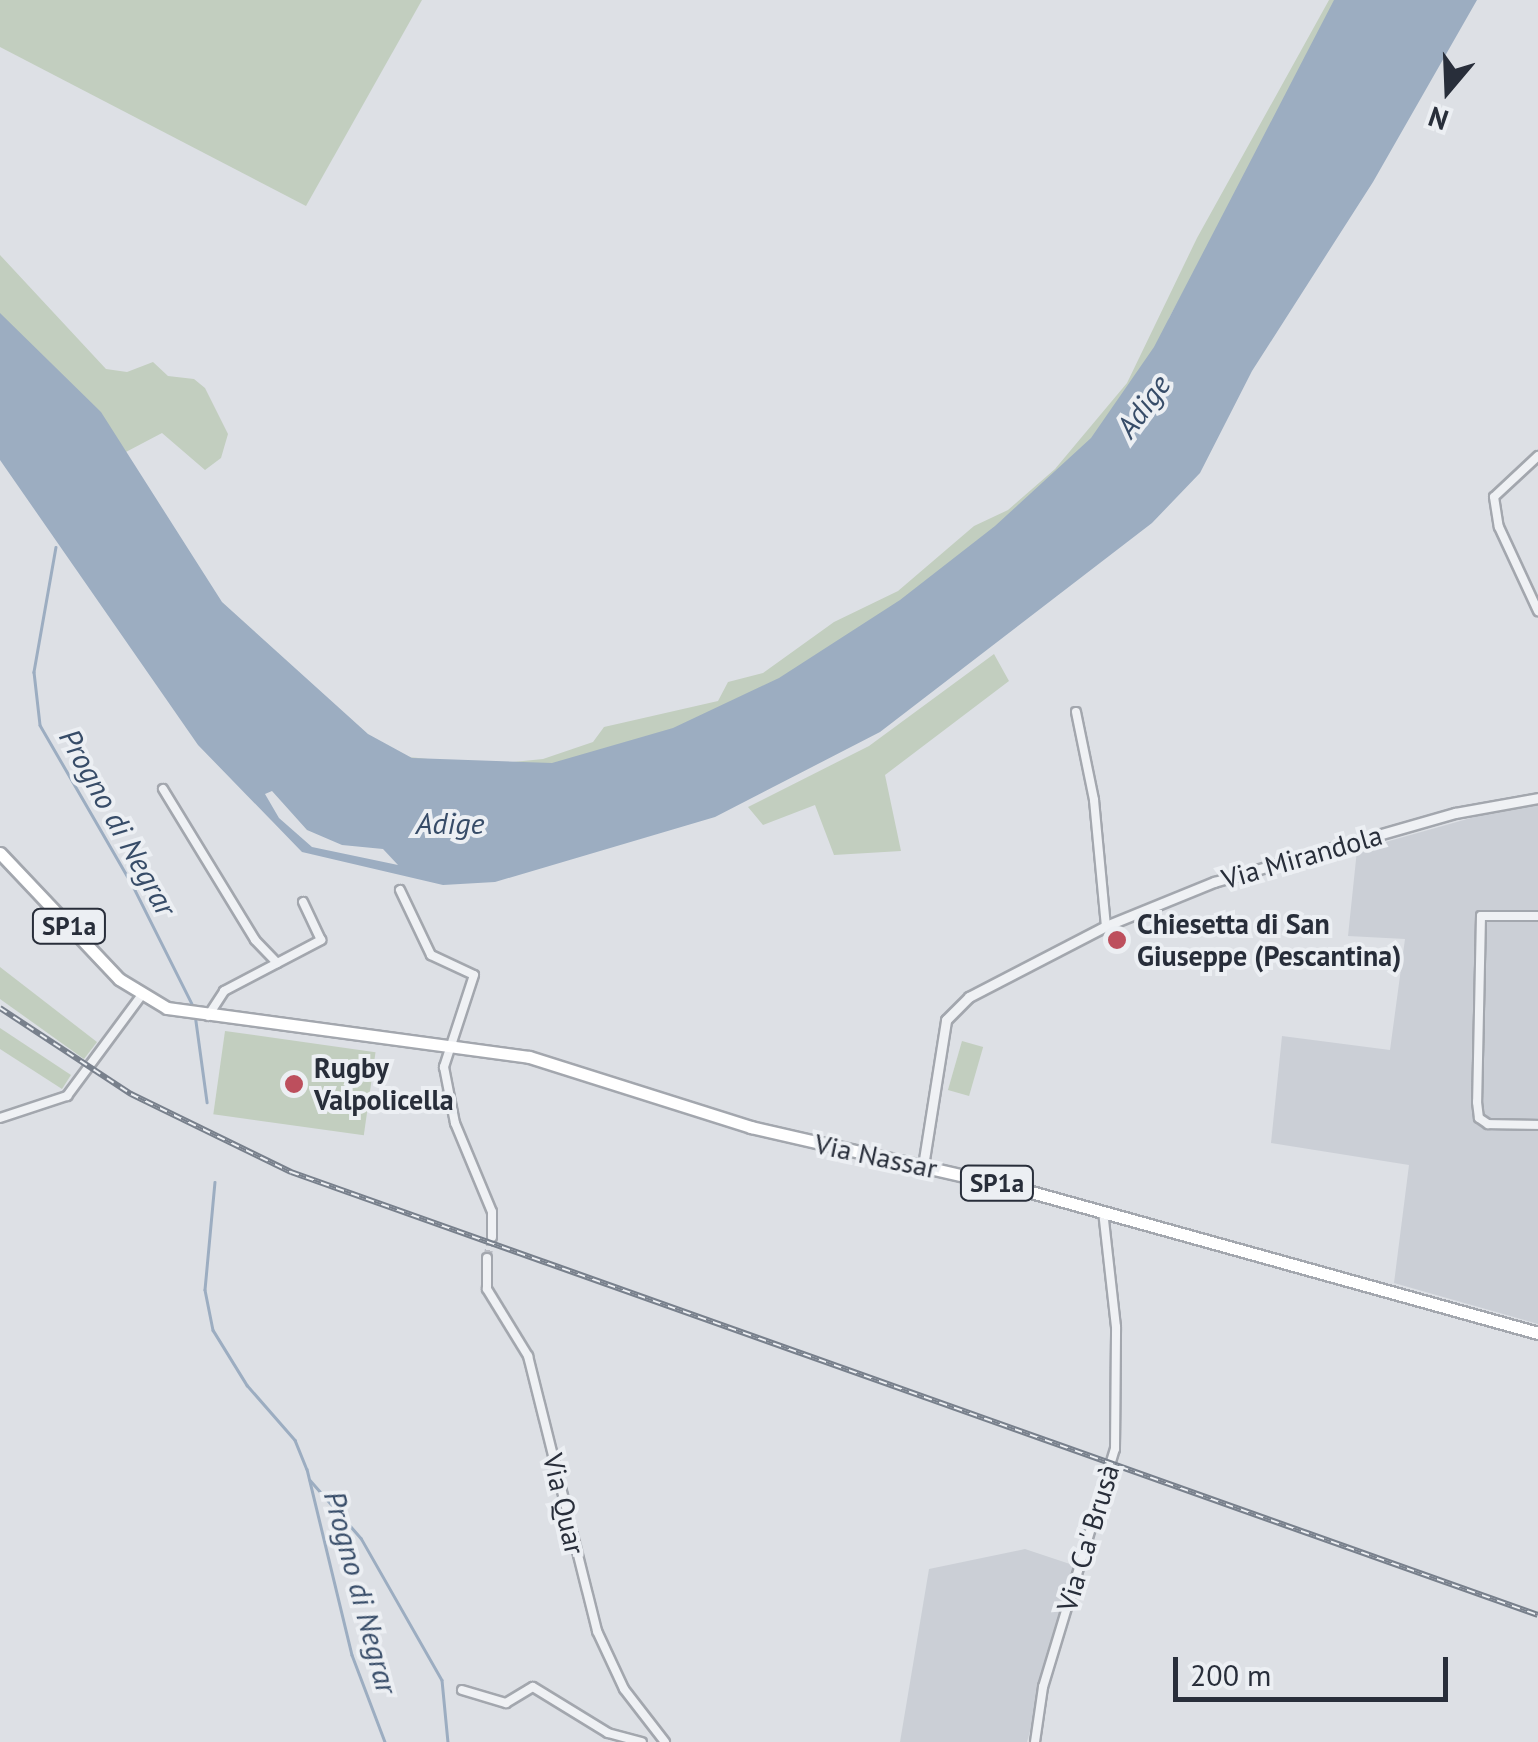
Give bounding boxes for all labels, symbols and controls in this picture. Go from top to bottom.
north arrow [1398,40,1498,140]
text: N [1423,98,1453,139]
water label: Adige [1108,368,1178,444]
water label: Progno di Negrar [52,722,184,922]
water label: Adige [416,805,484,841]
street label: Via Mirandola [1218,818,1386,896]
road number: SP1a [32,906,106,946]
place label: Chiesetta di San Giuseppe (Pescantina) [1137,907,1401,973]
marker: Chiesetta di San Giuseppe (Pescantina) [1106,929,1128,951]
place label: Rugby Valpolicella [314,1051,454,1117]
marker: Rugby Valpolicella [283,1073,305,1095]
street label: Via Nassar [812,1127,940,1185]
road number: SP1a [960,1163,1034,1203]
street label: Via Quar [536,1450,592,1558]
street label: Via Ca' Brusà [1049,1459,1127,1617]
water label: Progno di Negrar [317,1487,405,1697]
scale bar [1178,1637,1453,1699]
text: 200 m [1190,1655,1271,1694]

